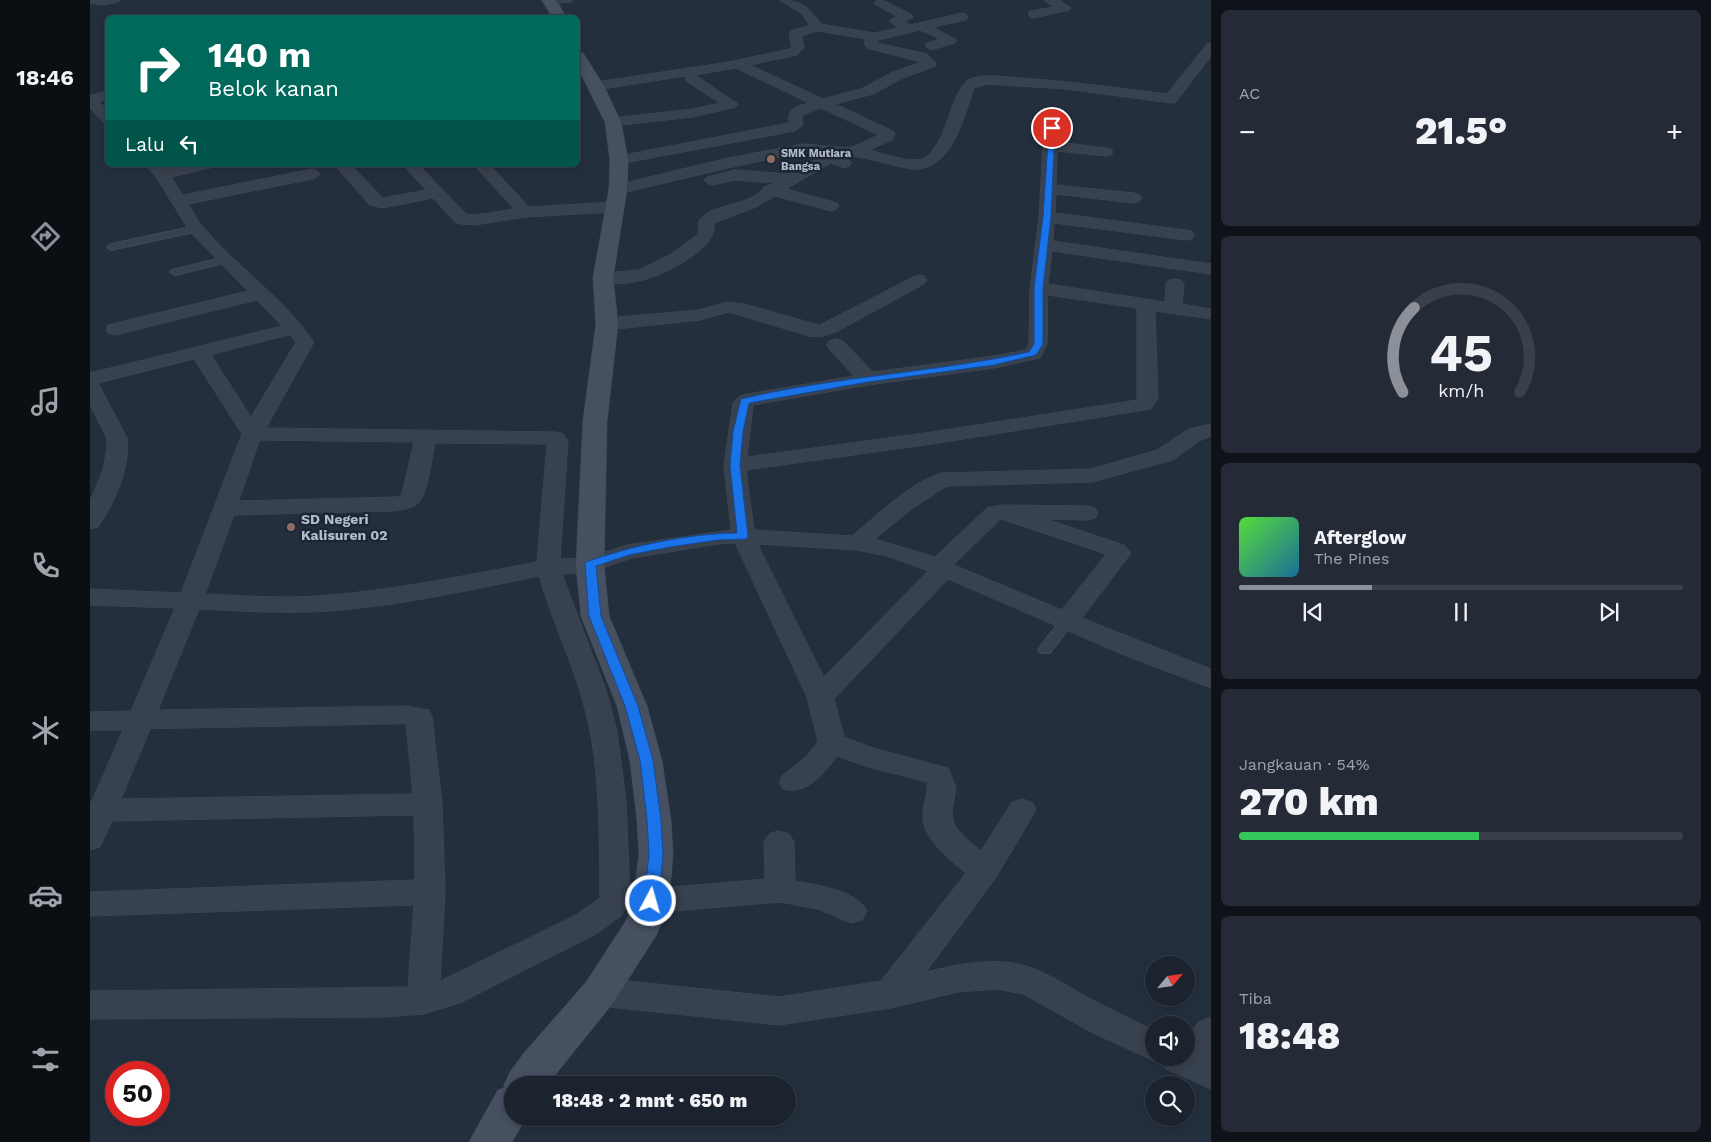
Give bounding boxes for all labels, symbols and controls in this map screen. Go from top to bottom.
text: 140 m [208,34,311,76]
icon: right [125,35,190,100]
text: 18:46 [16,65,74,90]
text: Belok kanan [208,76,339,101]
text: AC [1239,84,1260,103]
pin [1031,107,1073,149]
text: 21.5° [1415,109,1507,153]
icon: arrive [1038,114,1066,142]
text: − [1239,115,1256,148]
text: + [1666,115,1683,148]
icon: left [175,130,203,158]
text: Lalu [125,133,165,156]
place label: SMK Mutiara Bangsa [781,147,852,173]
marker: SMK Mutiara Bangsa [765,153,777,165]
icon: directions [28,219,63,254]
text: 45 [1429,323,1493,384]
text: km/h [1438,380,1484,401]
icon: music [28,384,63,419]
place label: SD Negeri Kalisuren 02 [301,511,388,543]
marker: SD Negeri Kalisuren 02 [285,521,297,533]
text: Afterglow [1314,526,1406,549]
icon: phone [28,548,63,583]
text: The Pines [1314,549,1390,568]
icon: previous [1299,598,1327,626]
icon: pause [1447,598,1475,626]
icon: next [1595,598,1623,626]
icon: climate [28,713,63,748]
text: Jangkauan · 54% [1239,755,1369,774]
text: 270 km [1239,780,1379,824]
position arrow [624,874,676,926]
icon: car [28,878,63,913]
north arrow [1145,956,1195,1006]
map controls [1145,956,1195,1126]
text: Tiba [1239,989,1272,1008]
text: 18:48 [1239,1014,1341,1058]
button: sound [1145,1016,1195,1066]
icon: filters [28,1042,63,1077]
speed limit sign: 50 [105,1061,170,1126]
button: search [1145,1076,1195,1126]
text: 18:48 · 2 mnt · 650 m [553,1089,747,1112]

